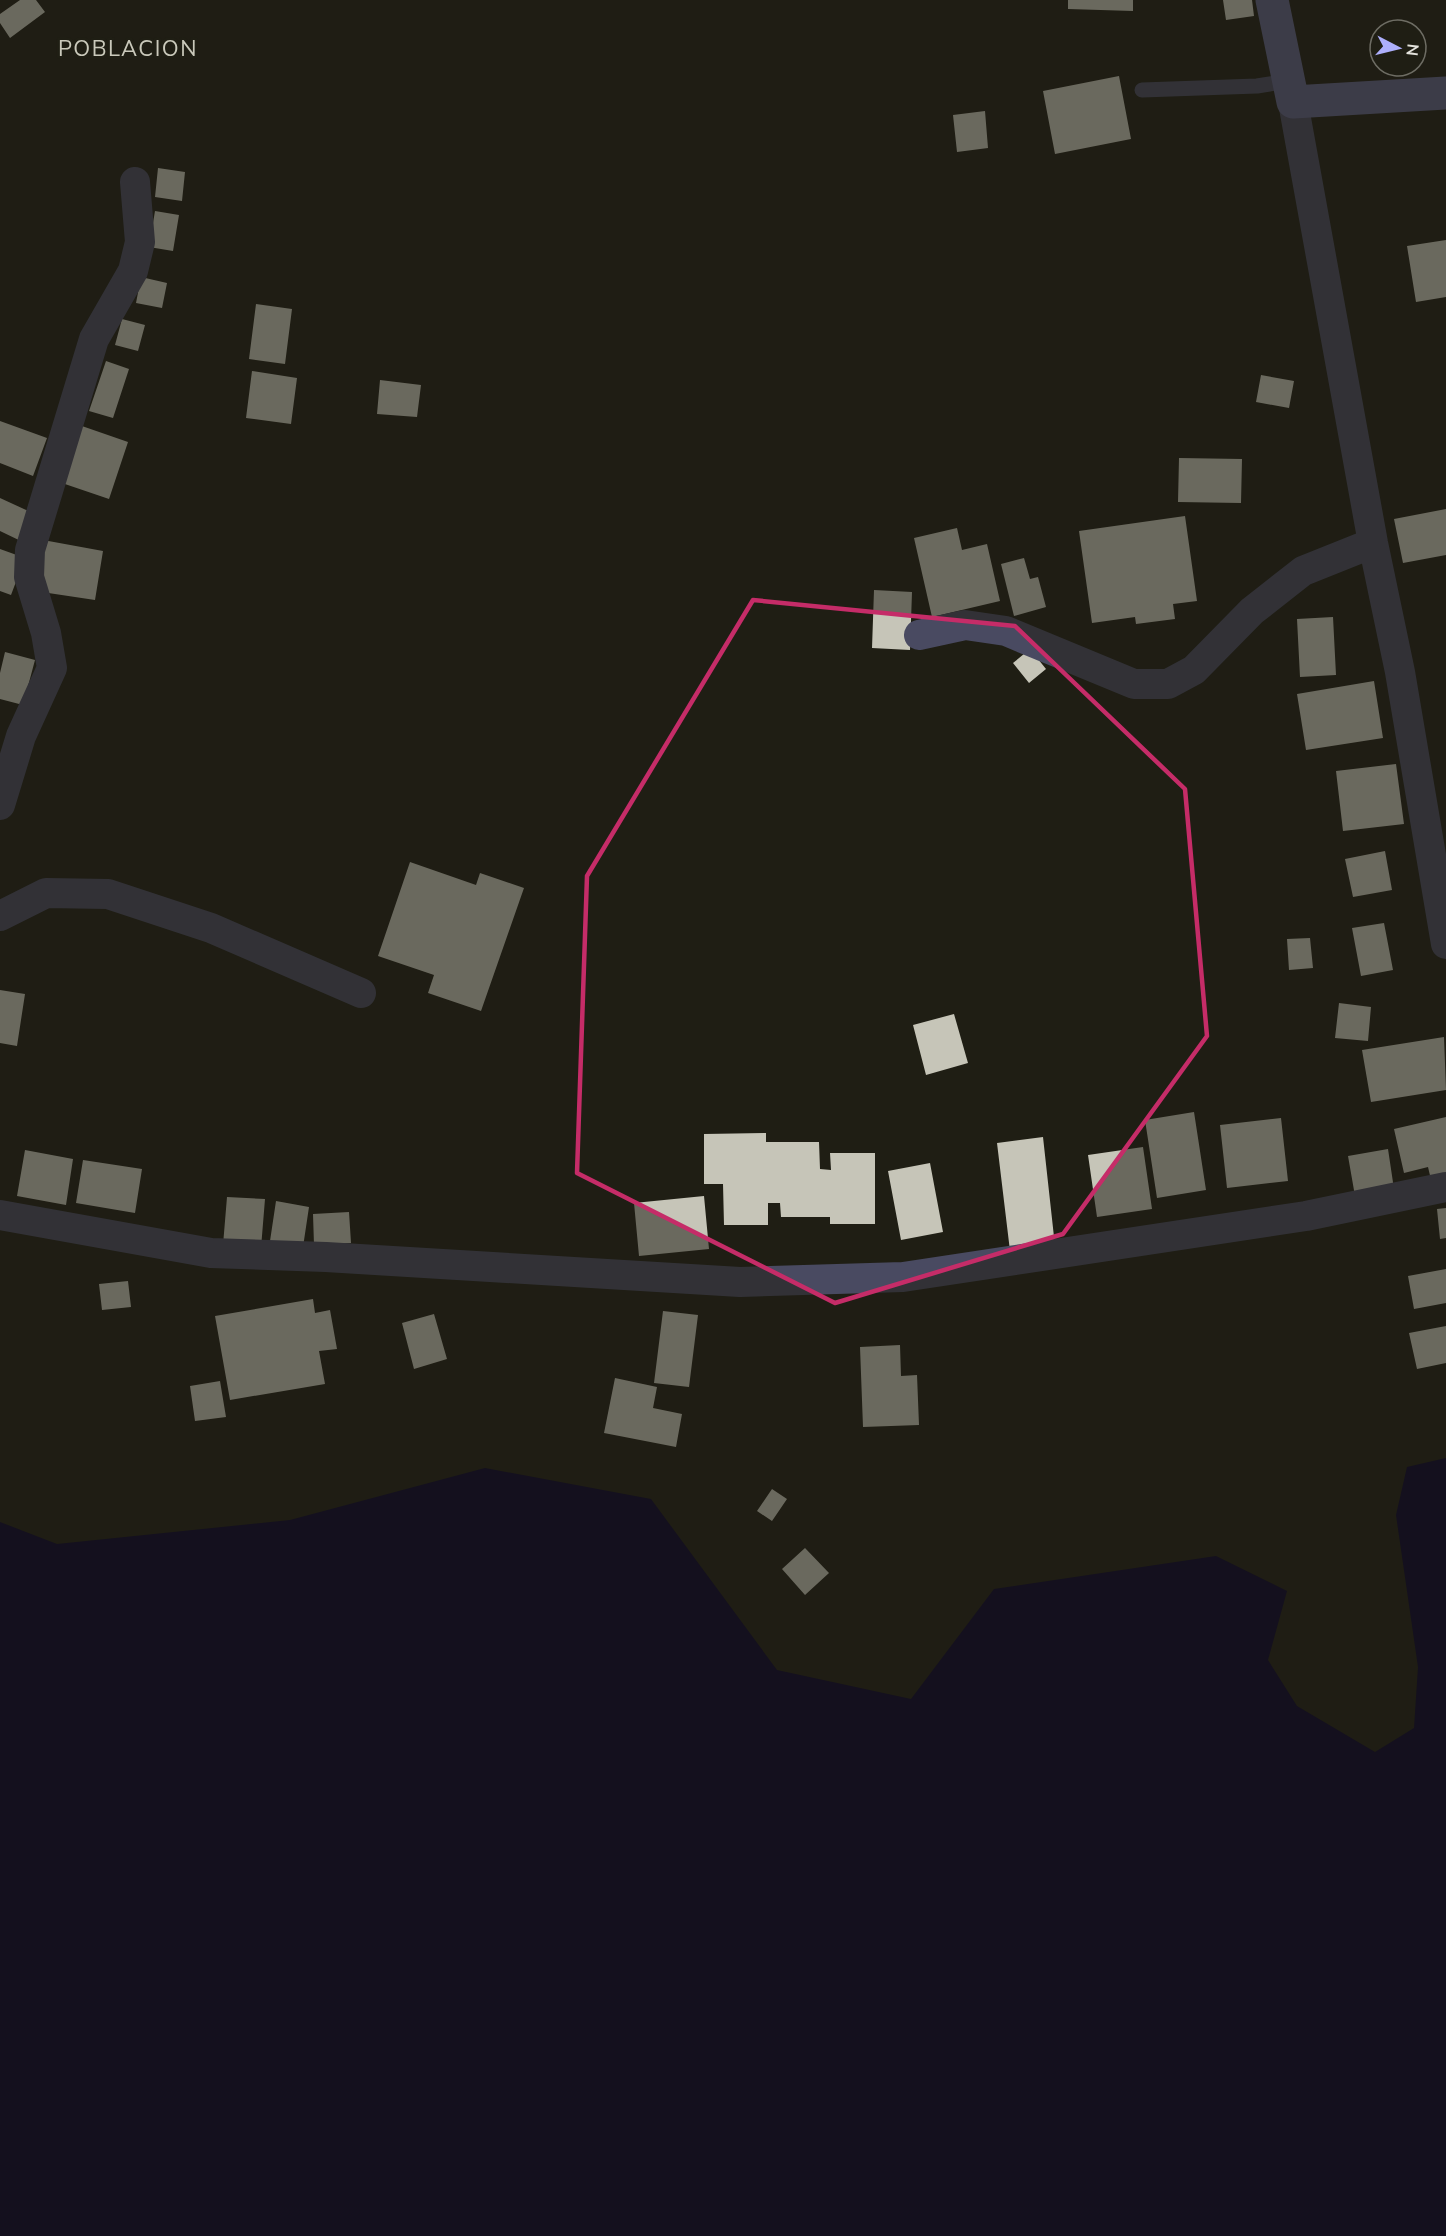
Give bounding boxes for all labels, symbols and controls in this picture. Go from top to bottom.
north arrow [1368,18,1428,78]
district label: POBLACION [58,34,198,64]
text: N [1400,42,1424,57]

